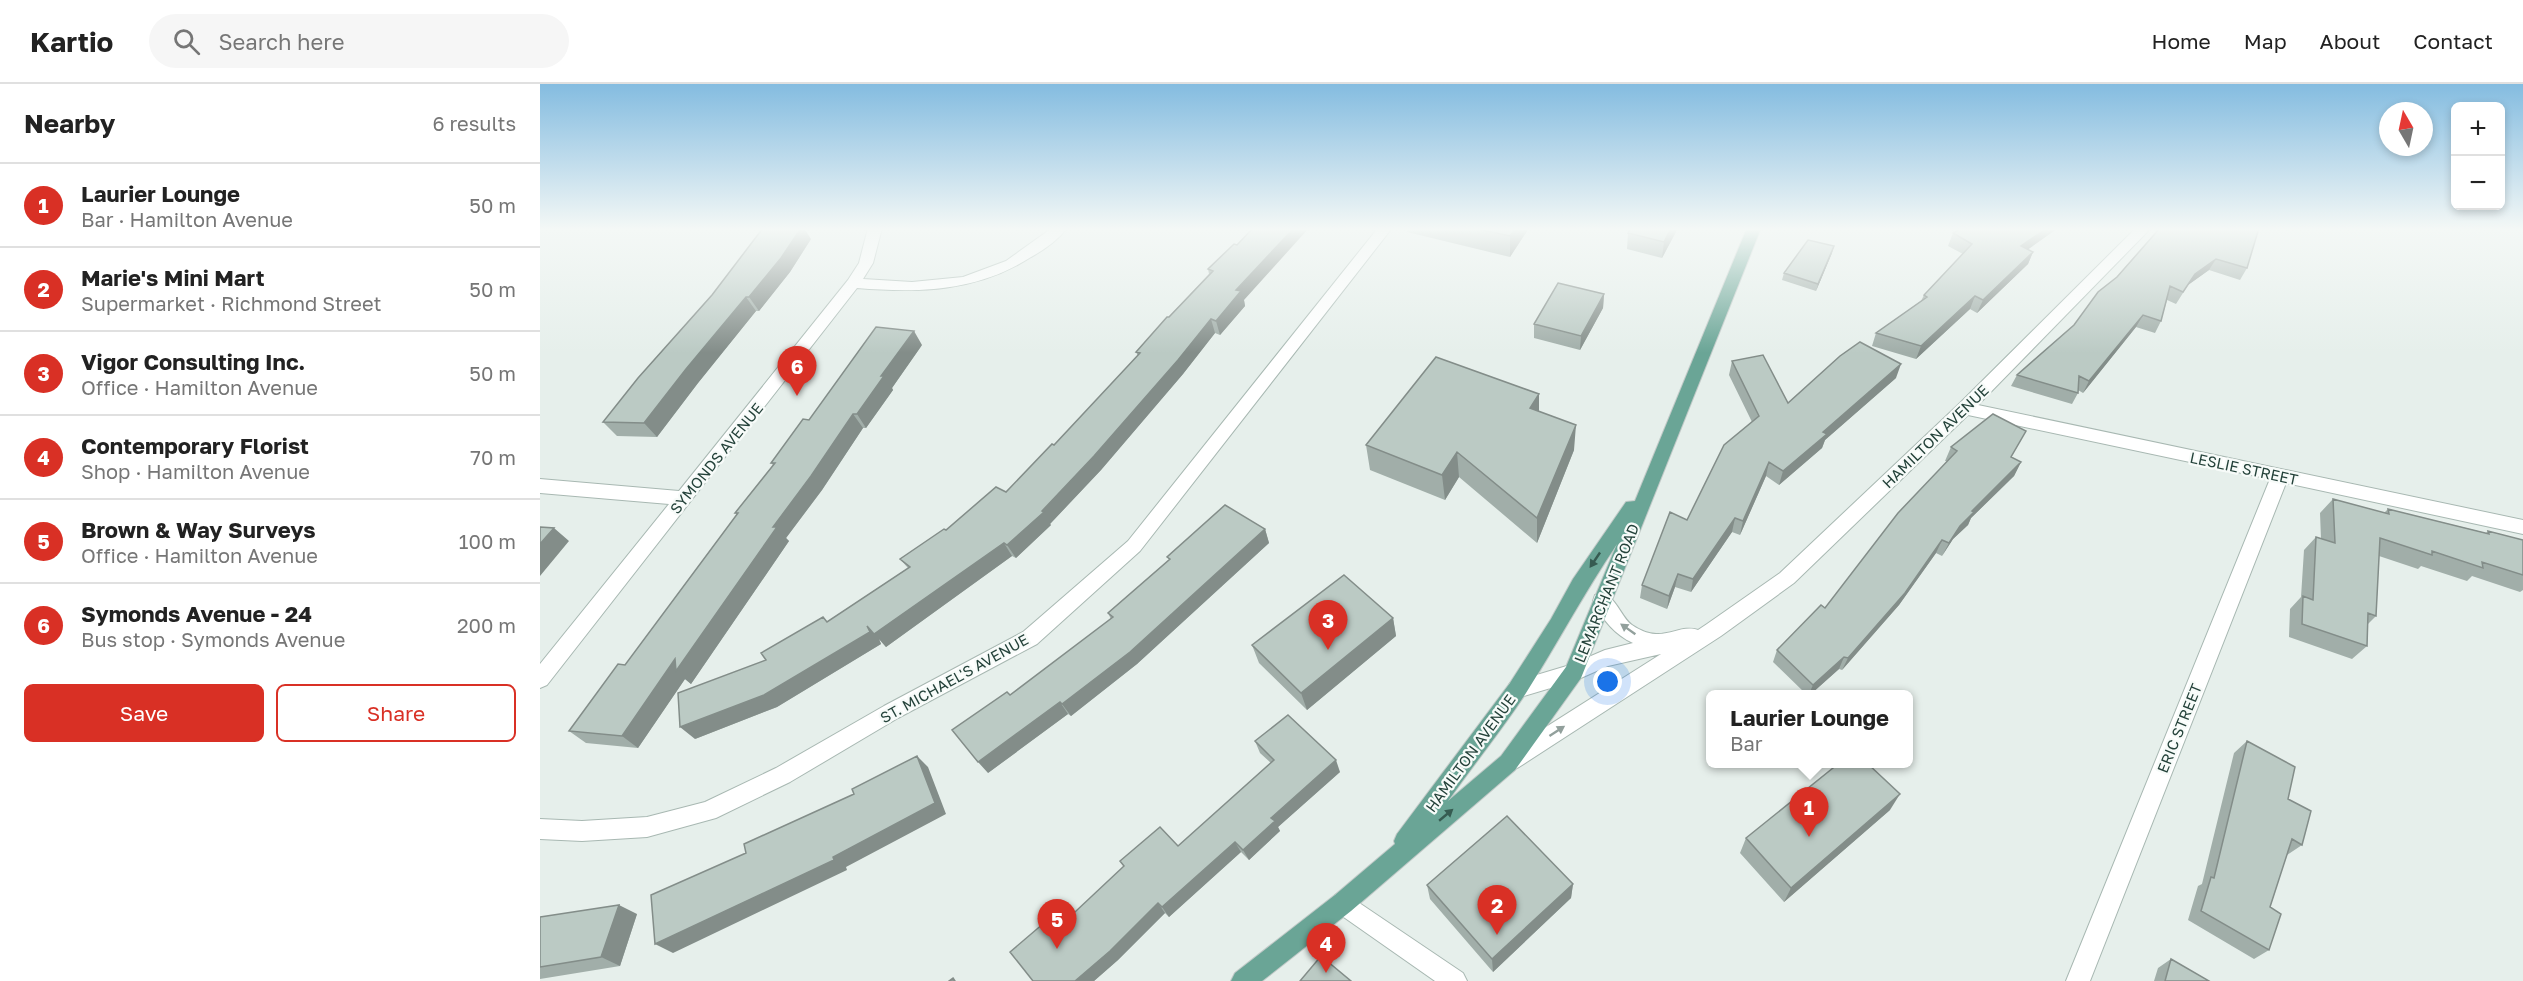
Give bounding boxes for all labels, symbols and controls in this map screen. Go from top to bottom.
search box [149,14,569,68]
text: Kartio [30,25,113,58]
icon: search [170,25,203,58]
text: Search here [218,28,344,55]
text: Home [2151,28,2211,54]
text: Map [2244,28,2287,54]
text: About [2320,28,2380,54]
text: Contact [2413,28,2493,54]
north arrow [2379,102,2433,156]
map controls [2451,102,2505,210]
button: + [2451,102,2505,156]
text: Nearby [24,108,115,139]
text: 6 results [432,111,516,135]
button: − [2451,156,2505,210]
text: Laurier Lounge [81,180,240,207]
text: 1 [38,193,49,217]
text: 50 m [469,193,516,217]
text: Bar · Hamilton Avenue [81,207,293,231]
text: Marie's Mini Mart [81,264,264,291]
text: 2 [37,277,50,301]
text: 50 m [469,277,516,301]
text: Supermarket · Richmond Street [81,291,382,315]
pin: 6 [778,346,816,396]
text: Vigor Consulting Inc. [81,348,305,375]
text: 3 [37,361,50,385]
text: 50 m [469,361,516,385]
text: Office · Hamilton Avenue [81,375,318,399]
street label: HAMILTON AVENUE [1878,381,1992,491]
street label: SYMONDS AVENUE [666,399,766,517]
text: Contemporary Florist [81,432,309,459]
text: 4 [37,445,50,469]
text: 70 m [470,445,516,469]
street label: LESLIE STREET [2188,448,2300,488]
text: Shop · Hamilton Avenue [81,459,310,483]
text: Brown & Way Surveys [81,516,316,543]
street label: LEMARCHANT ROAD [1570,521,1642,665]
text: 5 [37,529,50,553]
text: 100 m [459,529,516,553]
text: Office · Hamilton Avenue [81,543,318,567]
one-way arrow [1590,552,1601,569]
text: Symonds Avenue - 24 [81,600,312,627]
pin: 3 [1308,600,1348,650]
text: 6 [37,613,50,637]
text: 200 m [457,613,516,637]
one-way arrow [1620,623,1636,635]
text: Bus stop · Symonds Avenue [81,627,345,651]
street label: ST. MICHAEL'S AVENUE [877,630,1031,726]
your location [1593,667,1622,696]
street label: ERIC STREET [2153,681,2205,775]
button: Save [24,684,264,742]
button: Share [276,684,516,742]
popup [1706,690,1913,768]
street label: HAMILTON AVENUE [1421,691,1519,815]
text: Laurier Lounge [1730,704,1889,731]
one-way arrow [1549,726,1565,737]
text: Bar [1730,731,1763,755]
pin: 1 [1790,788,1828,837]
one-way arrow [1438,809,1454,822]
pin: 2 [1478,886,1516,935]
pin: 5 [1038,900,1076,949]
pin: 4 [1306,924,1346,973]

